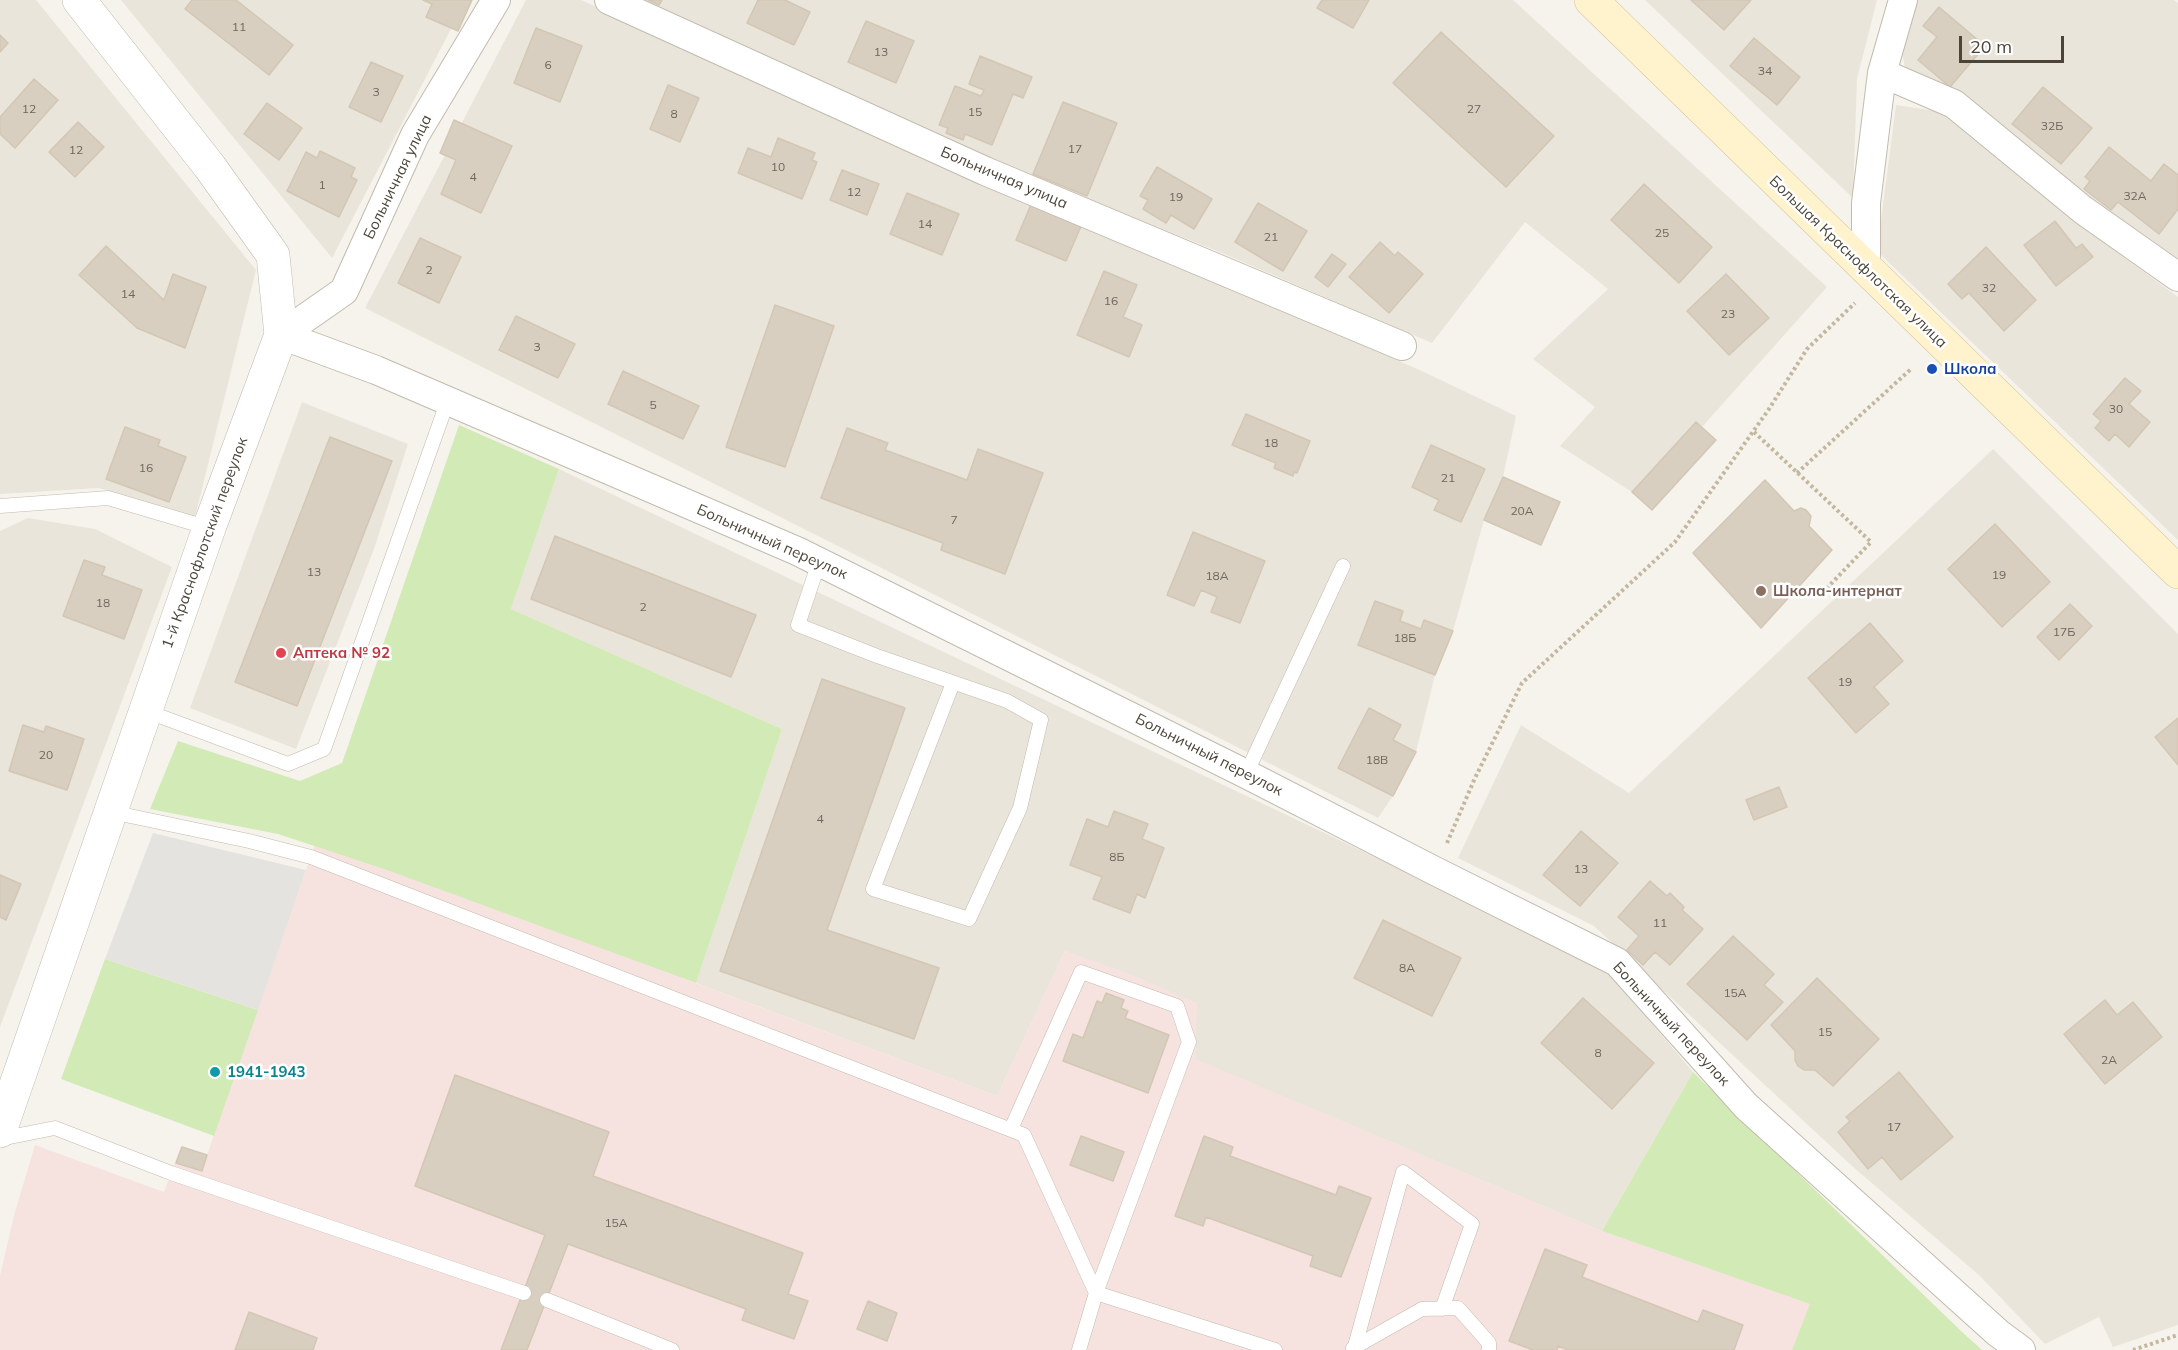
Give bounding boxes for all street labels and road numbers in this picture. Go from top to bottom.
street label: Больничная улица [360,112,436,242]
street label: Больничная улица [938,143,1070,213]
street label: Большая Краснофлотская улица [1765,172,1951,352]
street label: 1-й Краснофлотский переулок [158,435,252,651]
street label: Больничный переулок [694,501,850,583]
street label: Больничный переулок [1132,710,1286,800]
street label: Больничный переулок [1609,958,1733,1090]

